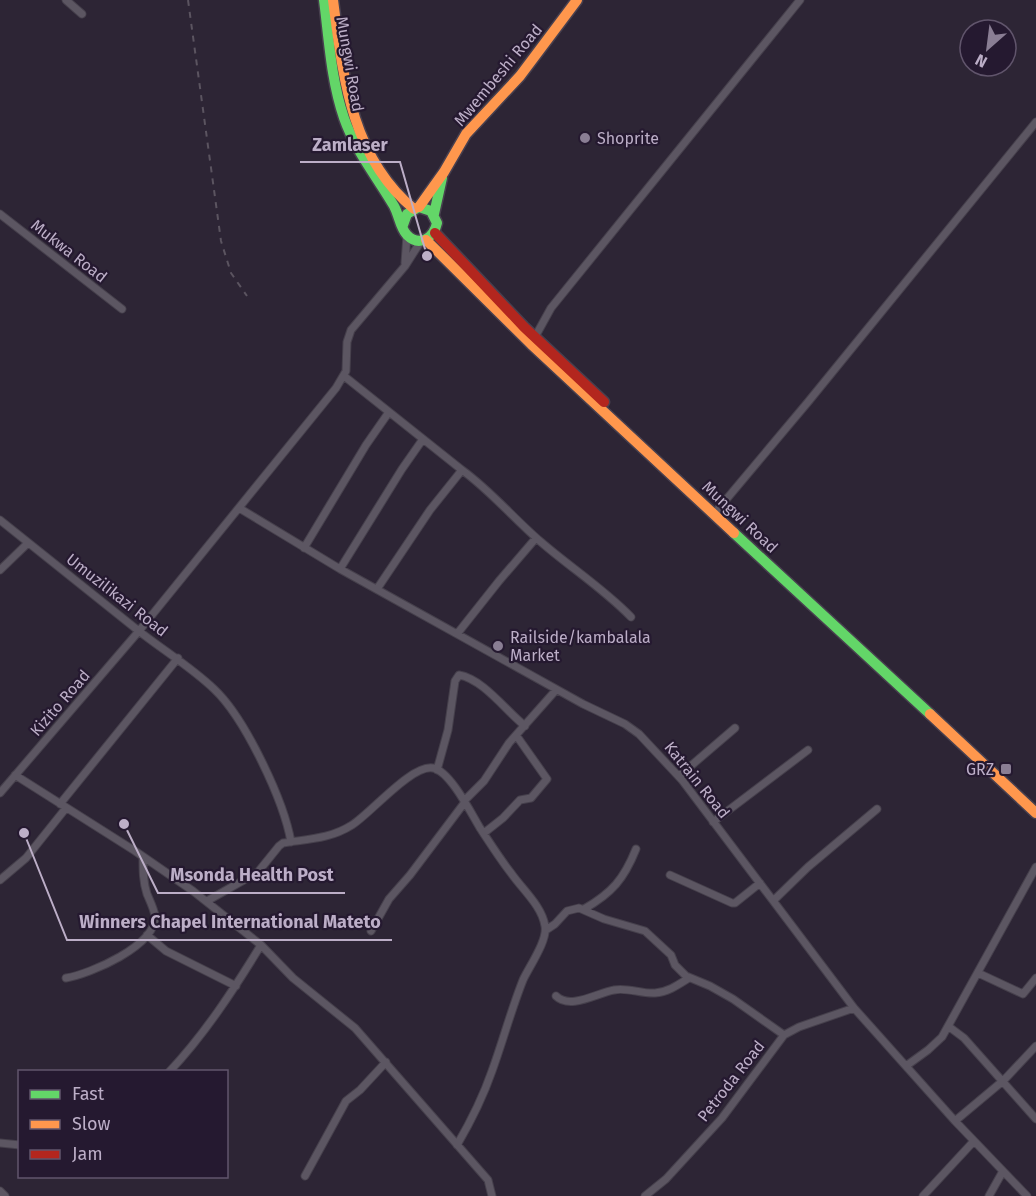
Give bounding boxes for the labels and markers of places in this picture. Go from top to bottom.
callout: Zamlaser [300,126,400,162]
place label: Shoprite [597,129,659,148]
marker: Shoprite [578,131,592,145]
place label: Railside/kambalala Market [510,628,651,665]
marker: Railside/kambalala Market [491,639,505,653]
place label: GRZ [966,760,994,779]
marker: GRZ [999,762,1013,776]
callout: Msonda Health Post [158,857,345,893]
callout: Winners Chapel International Mateto [67,904,392,940]

